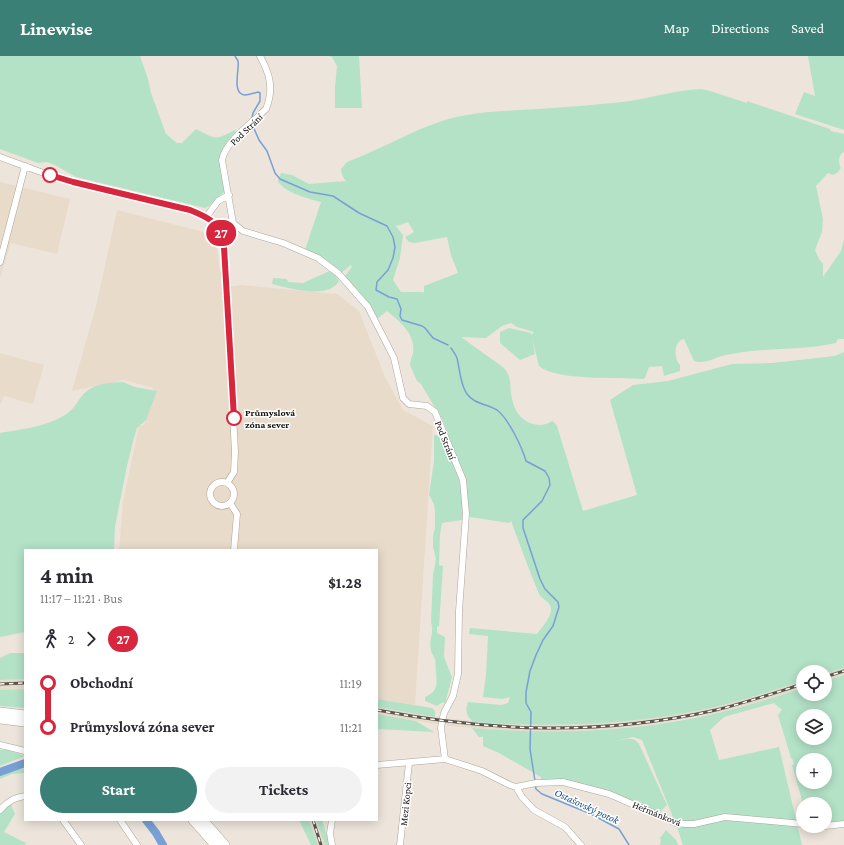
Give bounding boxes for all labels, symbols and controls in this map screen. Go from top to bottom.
text: Linewise [20,18,93,39]
text: Map [664,20,689,36]
text: Directions [711,20,769,36]
text: Saved [791,20,824,36]
street label: Pod Strání [228,111,265,148]
unlabelled marker [42,167,58,183]
line badge: 27 [203,220,239,246]
text: 27 [214,225,228,241]
place label: Průmyslová zóna sever [245,407,295,430]
marker: Průmyslová zóna sever [226,410,242,426]
street label: Pod Strání [433,419,458,462]
text: 4 min [40,563,94,588]
text: $1.28 [328,575,362,591]
text: 11:17 – 11:21 · Bus [40,591,122,606]
icon: walk [40,628,62,650]
icon: forward [80,628,102,650]
text: 27 [116,631,130,647]
text: 2 [68,632,74,647]
map controls [796,665,832,833]
button: locate [796,665,832,701]
text: Obchodní [70,675,133,691]
text: 11:19 [339,676,362,691]
button: layers [796,709,832,745]
text: Průmyslová zóna sever [70,719,215,735]
text: 11:21 [340,720,362,735]
button: + [796,753,832,789]
button: Start [40,767,197,813]
button: Tickets [205,767,362,813]
street label: Mezi Kopci [398,781,413,827]
water label: Ostašovský potok [553,786,622,828]
button: − [796,797,832,833]
street label: Heřmánková [631,799,683,828]

